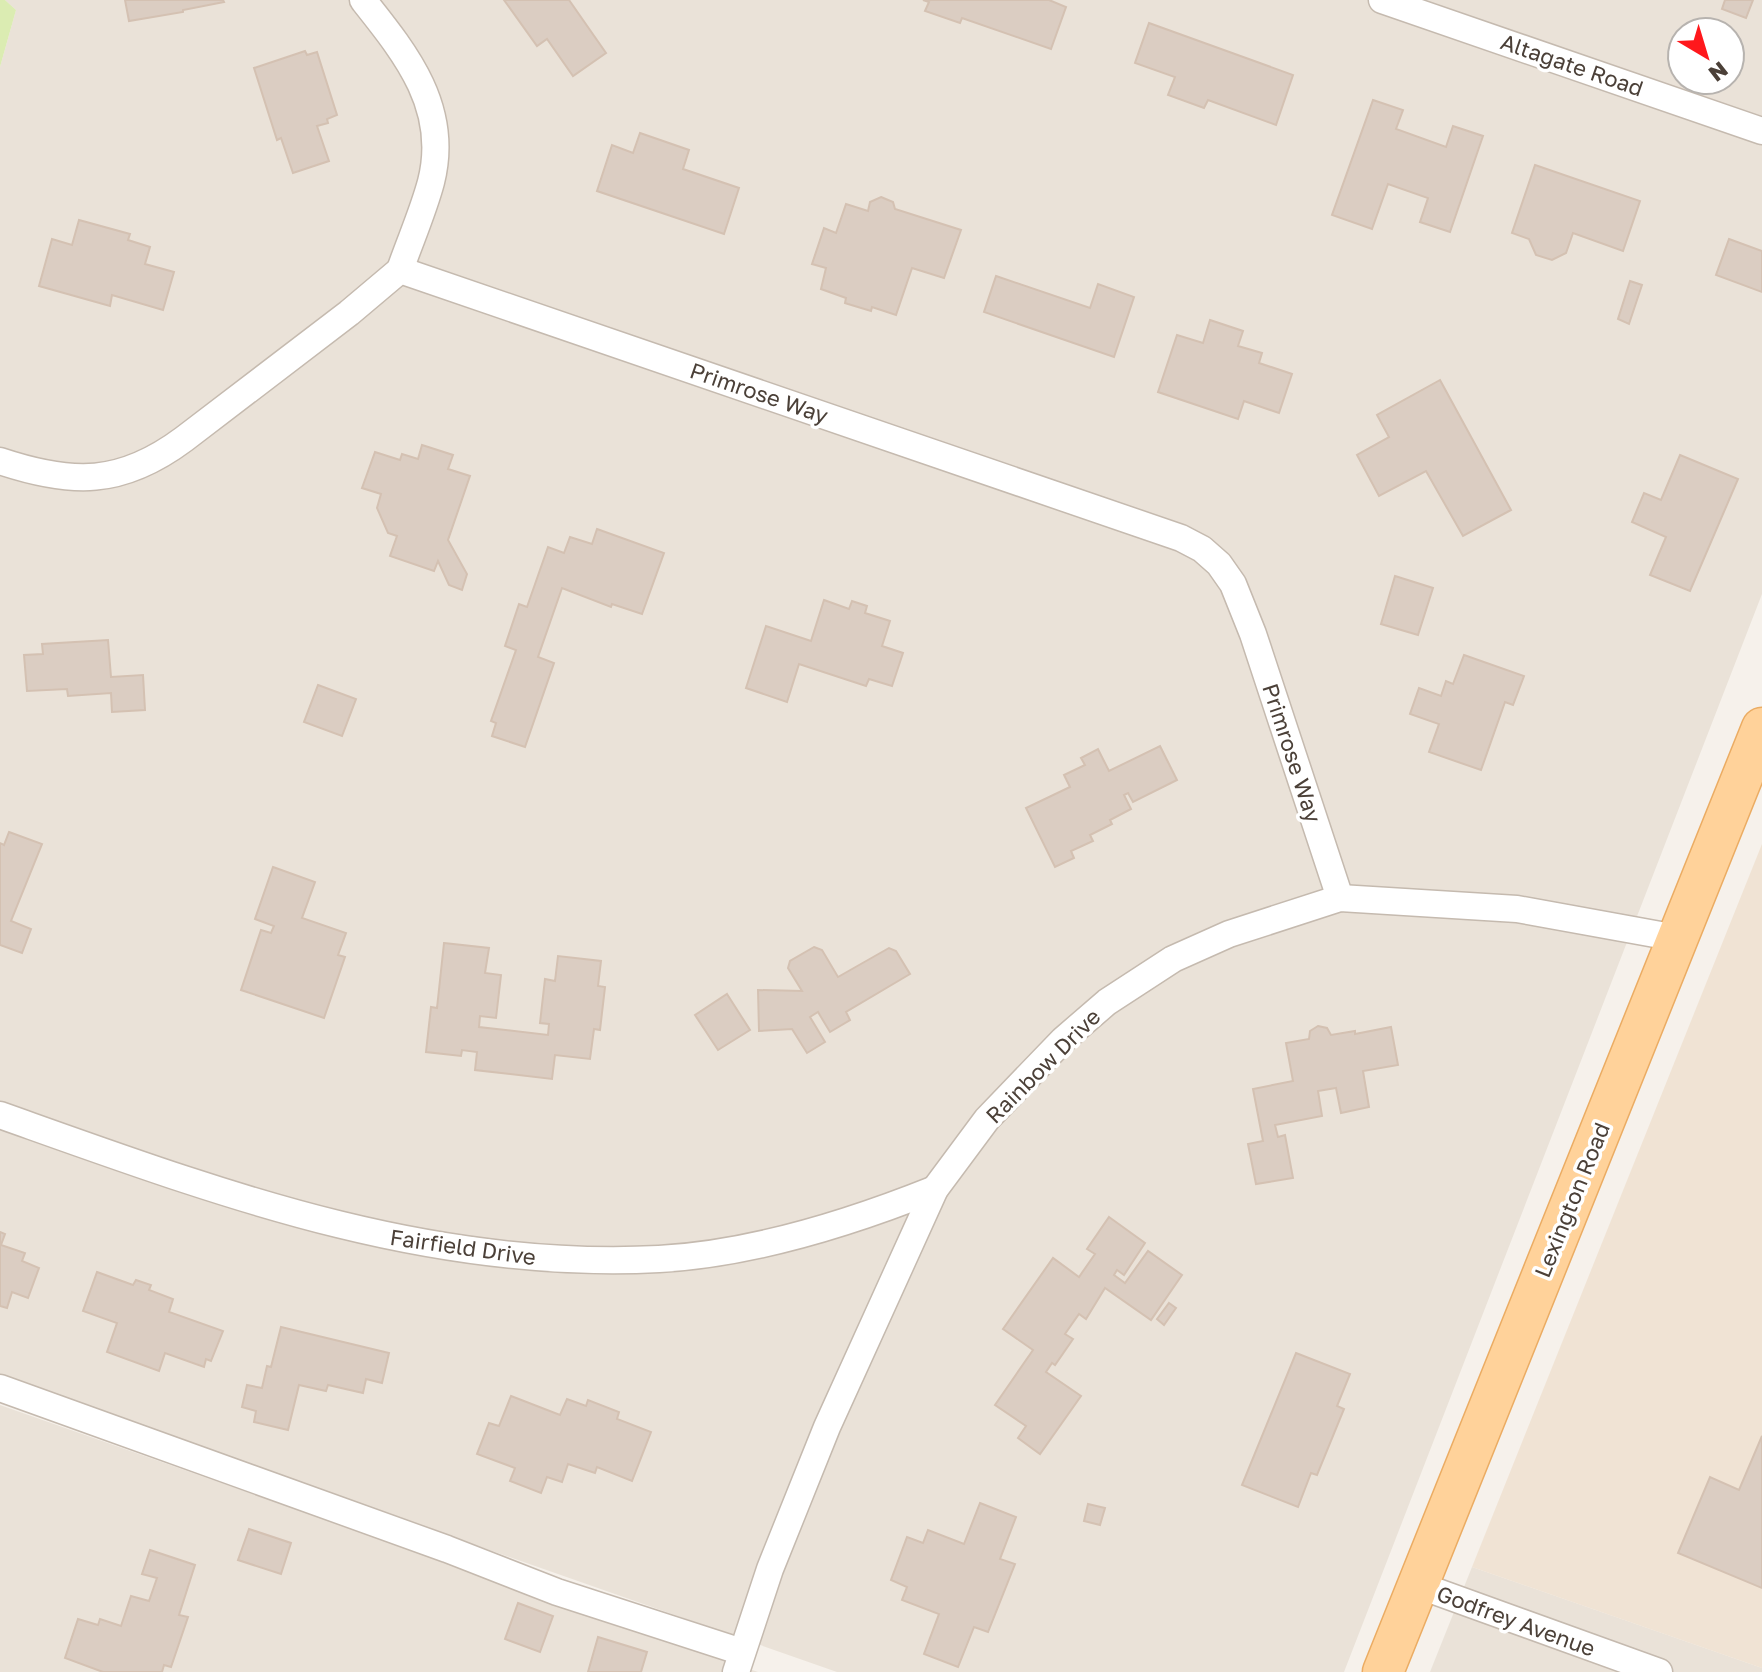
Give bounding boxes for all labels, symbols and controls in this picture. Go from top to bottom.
north arrow [1666,16,1746,96]
street label: Altagate Road [1497,28,1647,102]
text: N [1704,56,1734,88]
street label: Primrose Way [687,356,832,429]
street label: Primrose Way [1257,680,1328,826]
street label: Rainbow Drive [980,1003,1106,1129]
street label: Lexington Road [1528,1118,1615,1281]
street label: Fairfield Drive [388,1223,538,1270]
street label: Godfrey Avenue [1433,1579,1599,1662]

